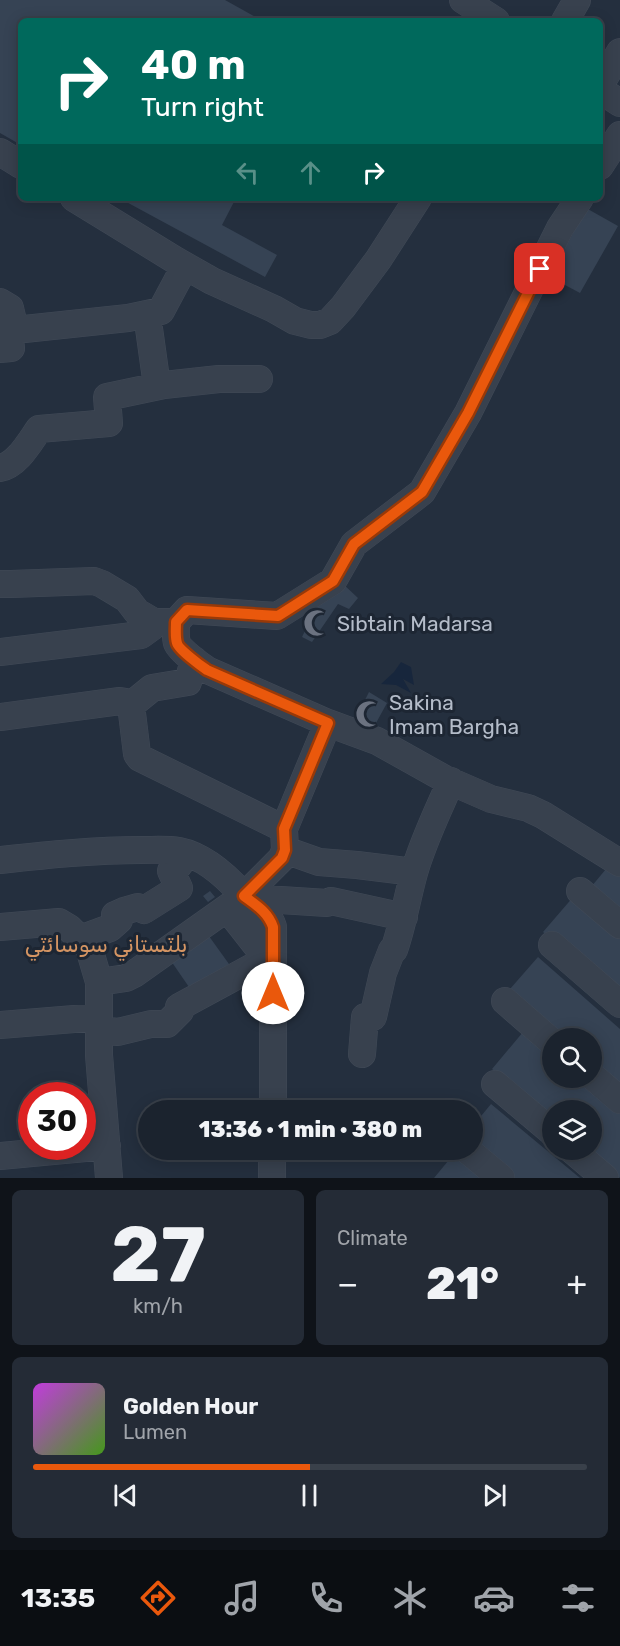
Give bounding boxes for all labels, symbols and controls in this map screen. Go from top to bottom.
text: 40 m [141,40,246,90]
icon: right [42,42,120,120]
text: Turn right [141,91,264,123]
icon: left [231,156,264,189]
icon: ahead [294,156,327,189]
icon: right [357,156,390,189]
pin [514,243,565,294]
icon: arrive [523,252,556,285]
mosque icon: Sibtain Madarsa [302,608,332,638]
place label: Sibtain Madarsa [337,611,493,636]
place label: Sakina Imam Bargha [389,690,519,739]
mosque icon: Sakina Imam Bargha [354,699,384,729]
district label: بلٽستاني سوسائٽي [25,931,187,961]
position arrow [241,961,305,1025]
map controls [542,1028,602,1160]
button: search [542,1028,602,1088]
speed limit sign: 30 [18,1082,96,1160]
button: layers [542,1100,602,1160]
text: 13:36 · 1 min · 380 m [199,1116,422,1143]
text: 27 [110,1208,206,1301]
text: Climate [337,1226,408,1250]
text: 21° [426,1257,499,1310]
text: − [337,1264,358,1303]
text: + [566,1264,587,1303]
text: km/h [133,1294,183,1318]
text: Golden Hour [123,1393,258,1420]
text: Lumen [123,1420,187,1444]
icon: previous [109,1479,142,1512]
icon: pause [293,1479,326,1512]
icon: next [478,1479,511,1512]
icon: directions [137,1577,179,1619]
icon: music [221,1577,263,1619]
icon: phone [305,1577,347,1619]
icon: climate [389,1577,431,1619]
icon: car [473,1577,515,1619]
icon: filters [557,1577,599,1619]
text: 13:35 [21,1582,95,1614]

